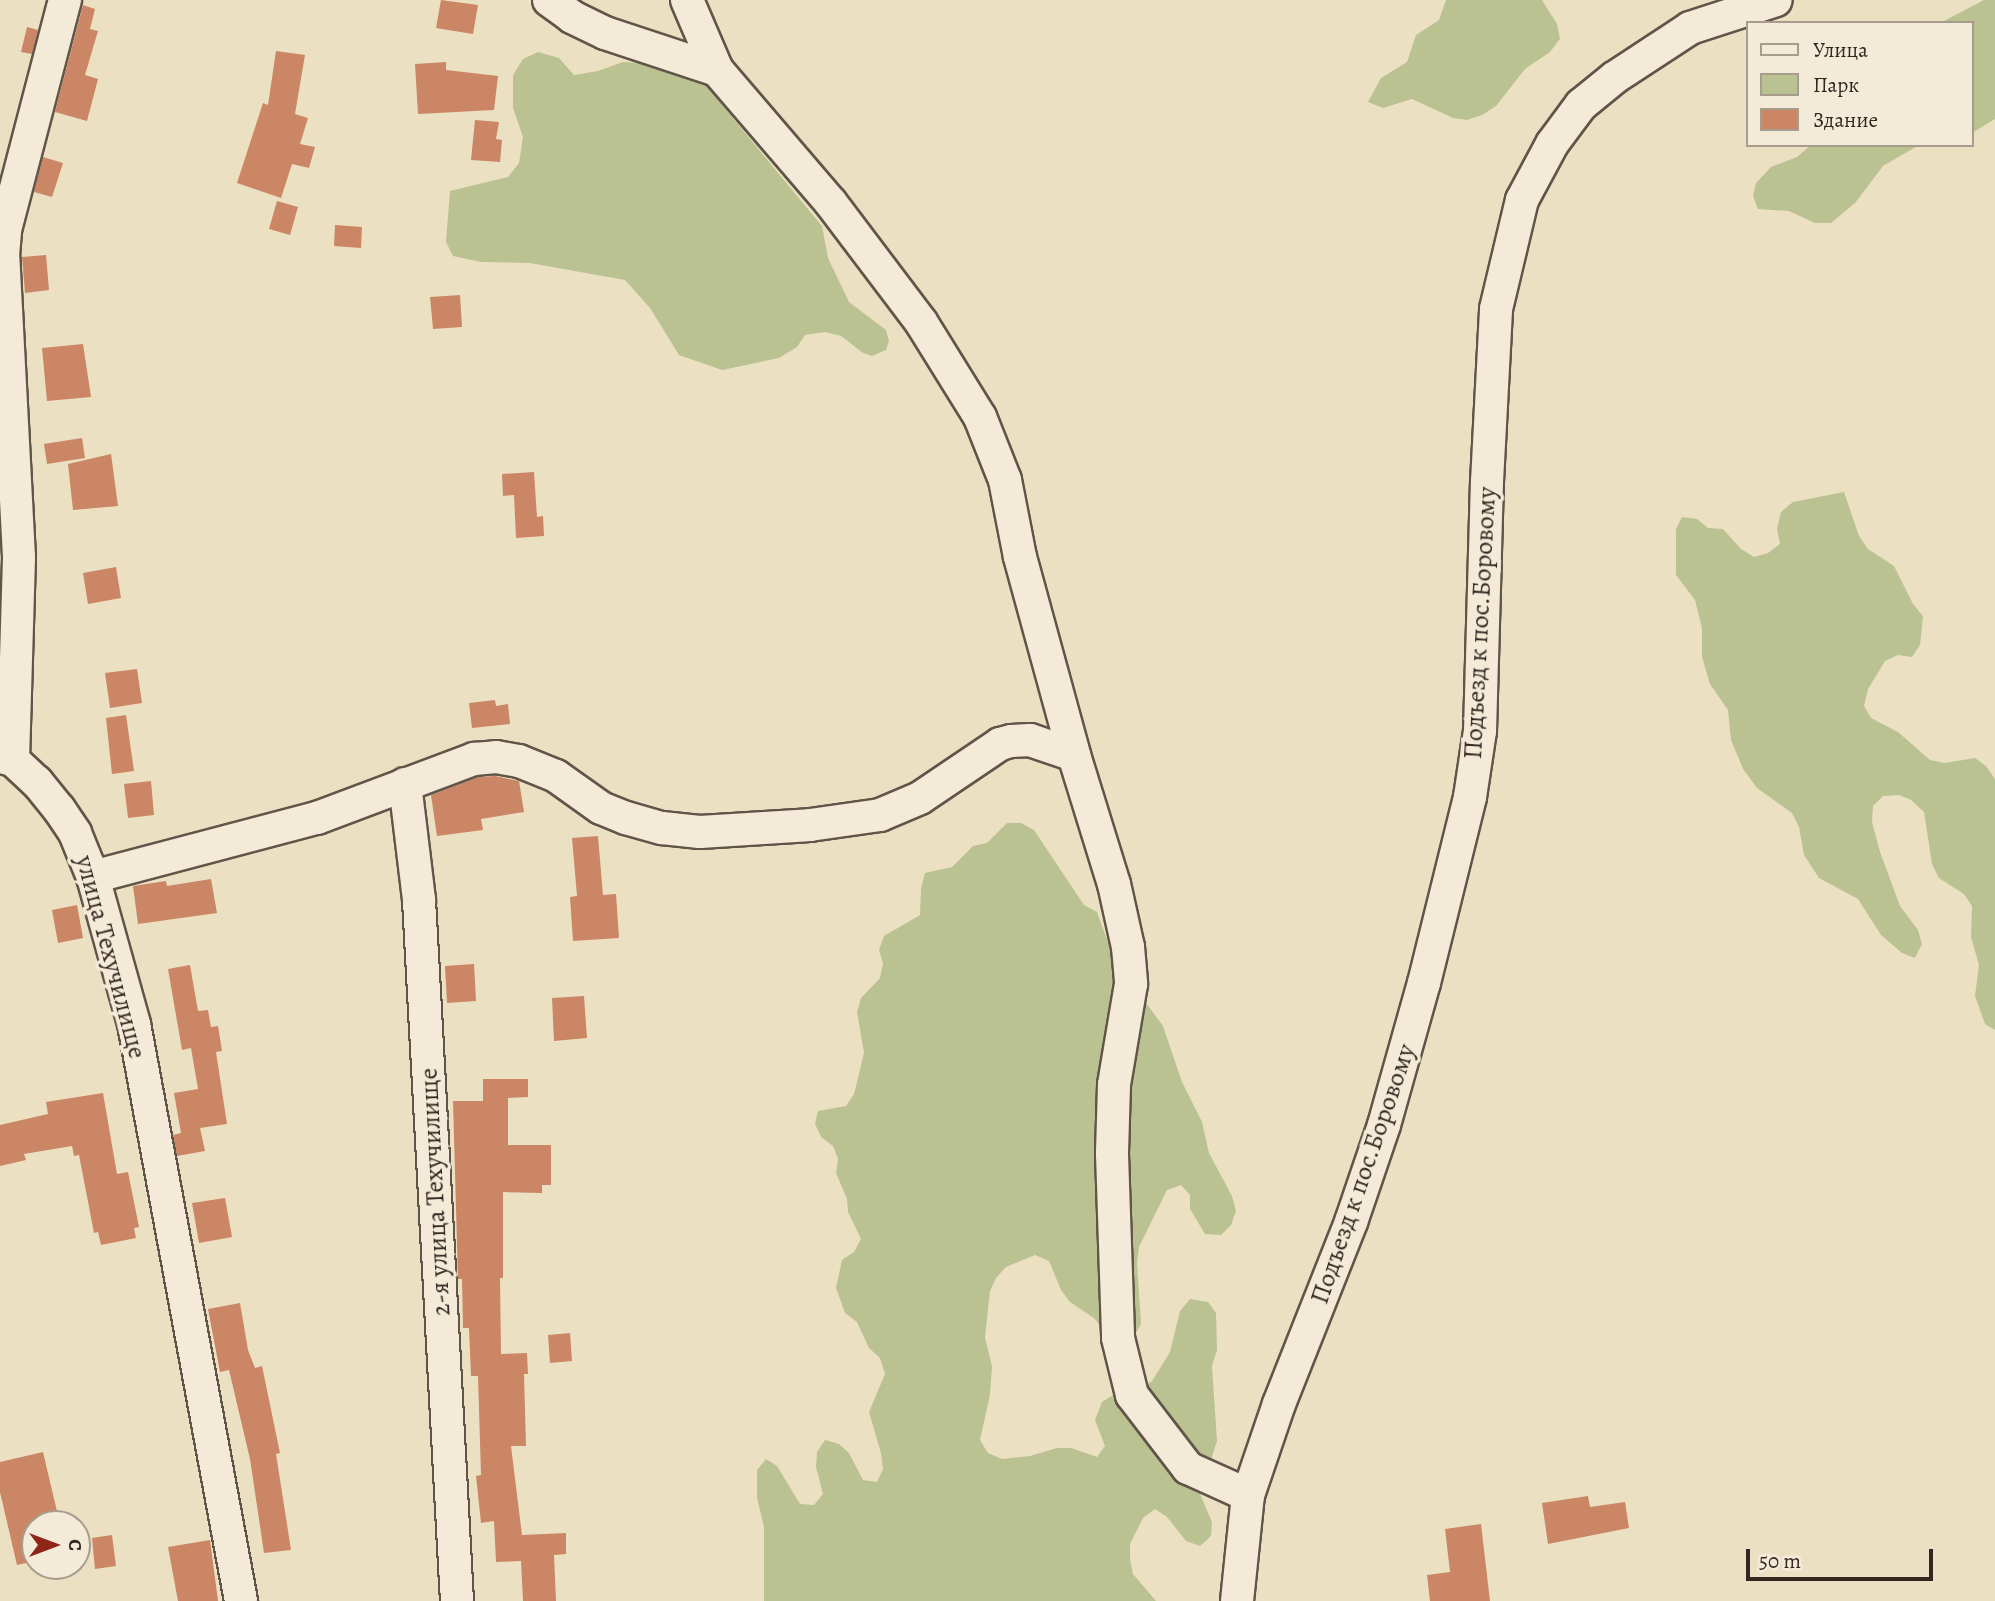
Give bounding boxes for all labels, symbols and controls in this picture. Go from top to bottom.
legend [1746,21,1974,147]
text: Улица [1813,36,1868,64]
text: Парк [1813,71,1859,99]
text: Здание [1813,106,1878,134]
street label: Подъезд к пос.Боровому [1457,486,1503,760]
street label: улица Техучилище [69,852,153,1062]
street label: Подъезд к пос.Боровому [1304,1040,1422,1308]
street label: 2-я улица Техучилище [413,1067,457,1317]
north arrow [21,1510,91,1580]
scale bar [1750,1534,1937,1578]
text: С [62,1539,88,1551]
text: 50 m [1759,1547,1801,1575]

